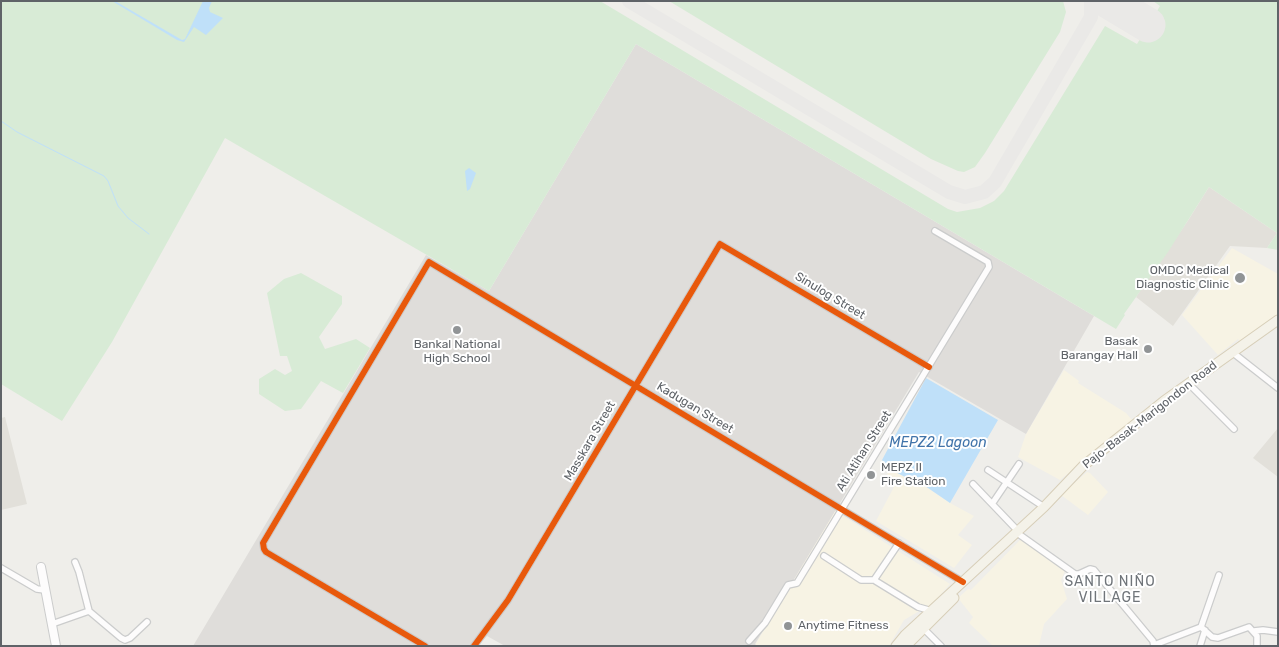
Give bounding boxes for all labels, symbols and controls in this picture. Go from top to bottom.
place label: OMDC Medical Diagnostic Clinic [1136,264,1229,292]
street label: Sinulog Street [792,269,868,323]
marker: OMDC Medical Diagnostic Clinic [1233,271,1247,285]
marker: Bankal National High School [451,324,463,336]
place label: Basak Barangay Hall [1061,335,1138,363]
place label: Bankal National High School [414,338,500,366]
marker: Basak Barangay Hall [1142,343,1154,355]
street label: Pajo-Basak-Marigondon Road [1080,358,1220,472]
street label: Kadugan Street [654,379,736,437]
street label: Masskara Street [561,399,619,483]
street label: Ati Atihan Street [833,408,895,494]
water label: MEPZ2 Lagoon [889,435,987,451]
place label: MEPZ II Fire Station [881,461,945,489]
marker: MEPZ II Fire Station [865,469,877,481]
district label: SANTO NIÑO VILLAGE [1063,574,1157,606]
place label: Anytime Fitness [798,619,889,633]
marker: Anytime Fitness [782,620,794,632]

